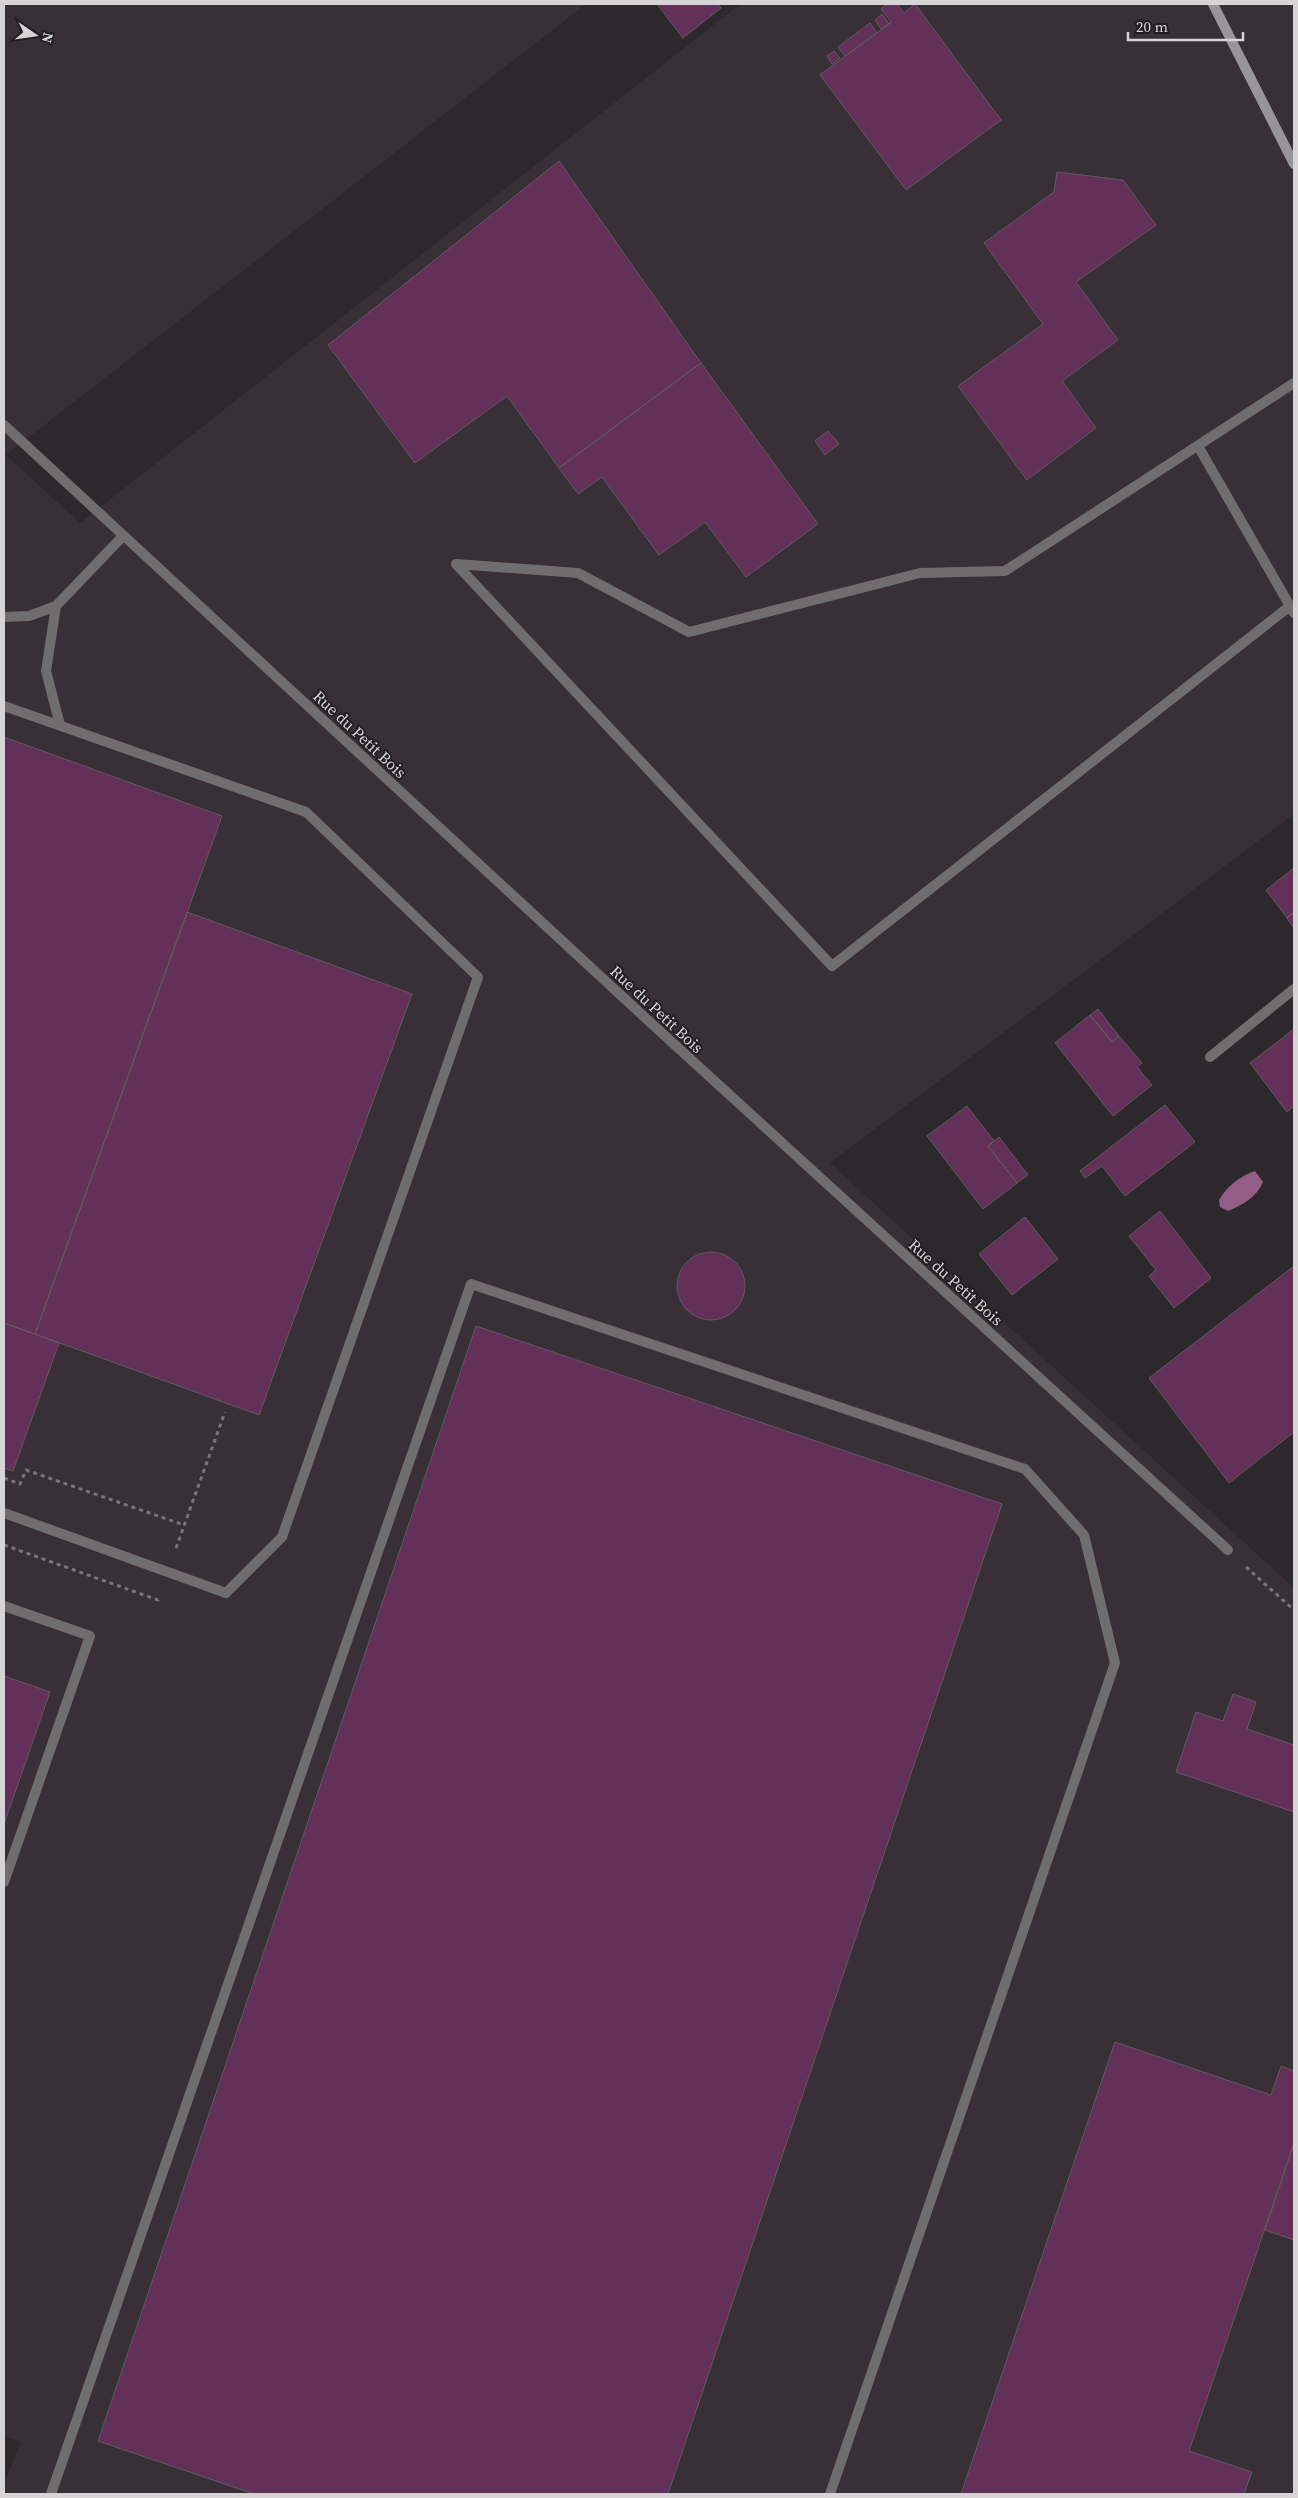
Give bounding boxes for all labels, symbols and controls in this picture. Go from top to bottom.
north arrow [10,10,60,60]
scale bar [1128,10,1243,42]
text: 20 m [1136,16,1168,37]
text: N [37,31,59,45]
street label: Rue du Petit Bois [309,685,411,783]
street label: Rue du Petit Bois [606,960,708,1058]
street label: Rue du Petit Bois [904,1234,1008,1330]

